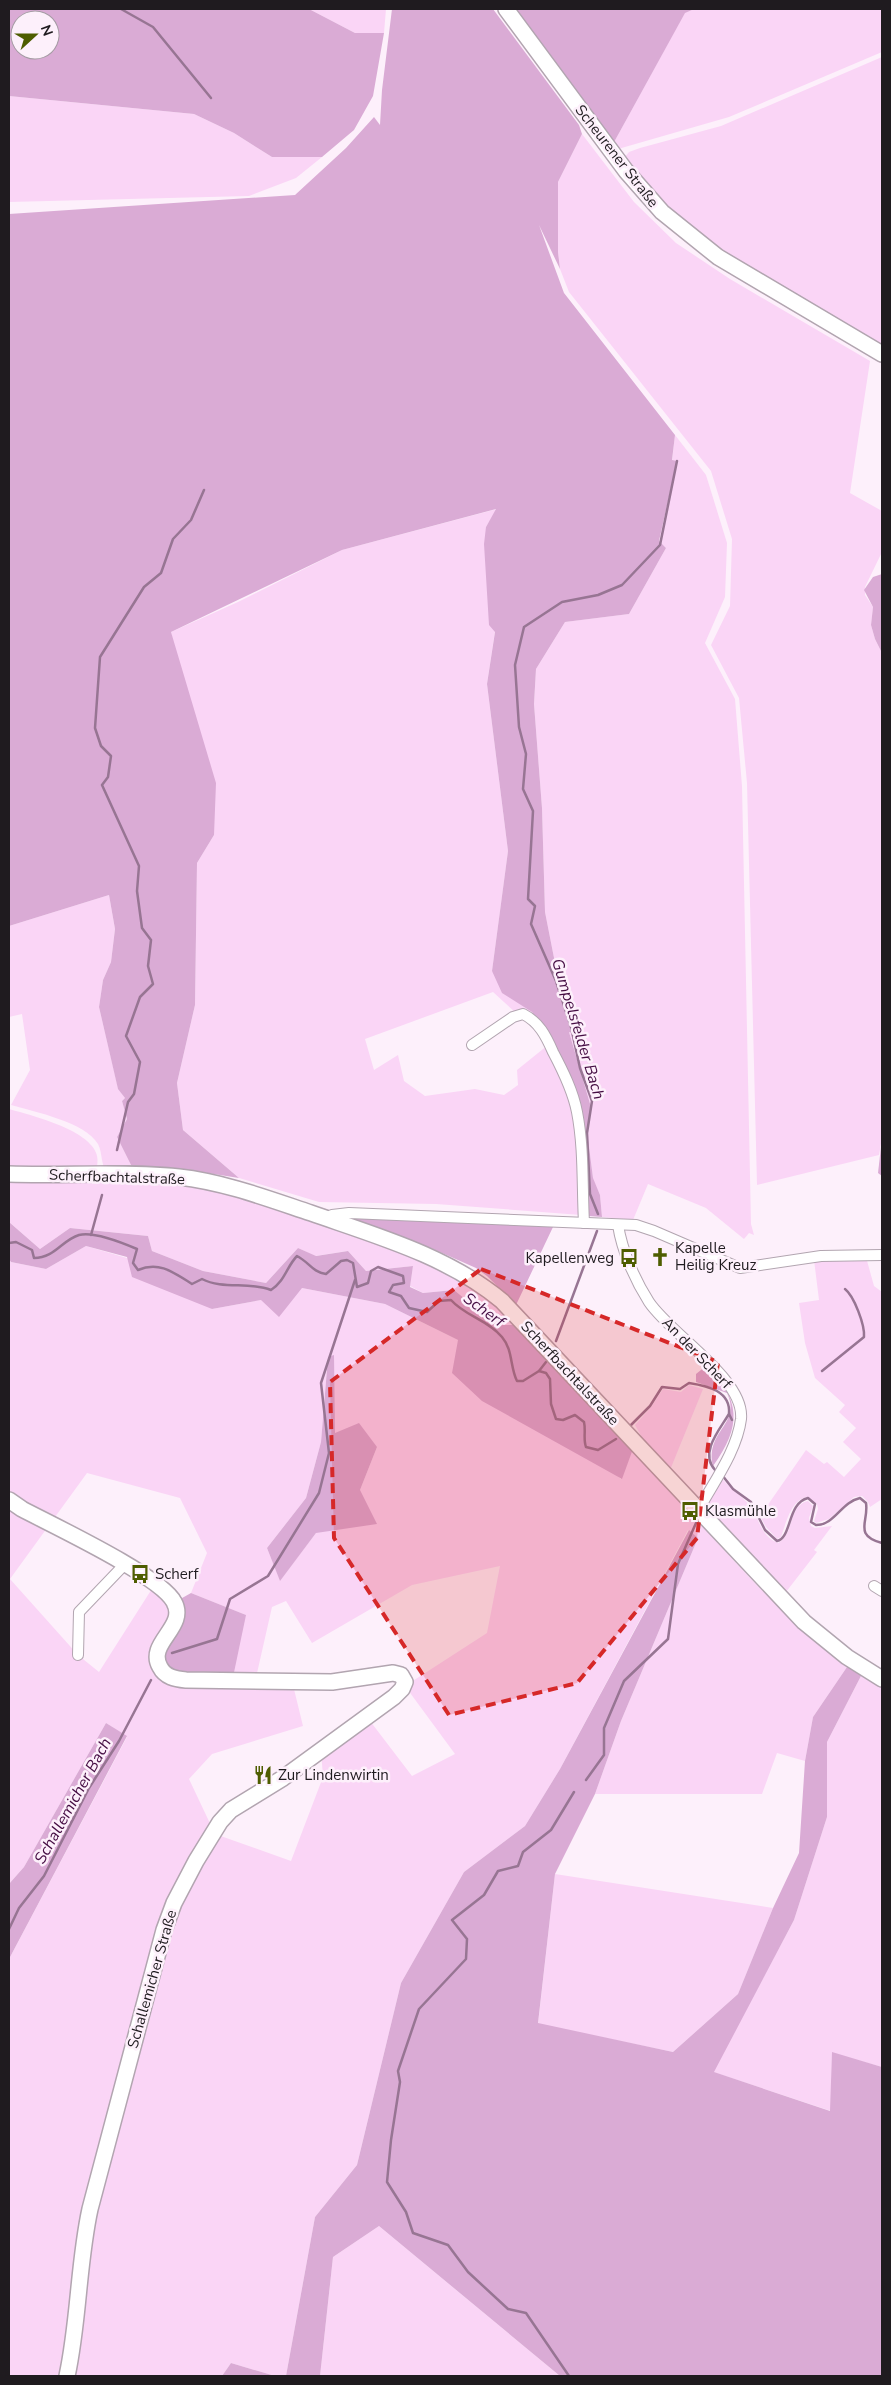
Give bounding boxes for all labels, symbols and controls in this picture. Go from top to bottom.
north arrow [10,10,60,60]
text: N [36,22,57,39]
street label: Scheurener Straße [571,101,663,211]
water label: Gumpelsfelder Bach [546,956,610,1102]
street label: Scherfbachtalstraße [49,1165,185,1189]
place label: Kapelle Heilig Kreuz [675,1238,756,1275]
church icon: Kapelle Heilig Kreuz [649,1246,671,1268]
bus stop icon: Kapellenweg [618,1247,640,1269]
place label: Kapellenweg [525,1248,614,1268]
water label: Scherf [459,1287,511,1333]
street label: An der Scherf [658,1313,737,1394]
street label: Scherfbachtalstraße [516,1316,624,1430]
bus stop icon: Klasmühle [679,1500,701,1522]
place label: Klasmühle [705,1501,776,1521]
bus stop icon: Scherf [129,1563,151,1585]
place label: Scherf [155,1564,199,1584]
water label: Schallemicher Bach [29,1734,117,1868]
restaurant icon: Zur Lindenwirtin [252,1764,274,1786]
place label: Zur Lindenwirtin [278,1765,389,1785]
street label: Schallemicher Straße [123,1907,181,2051]

